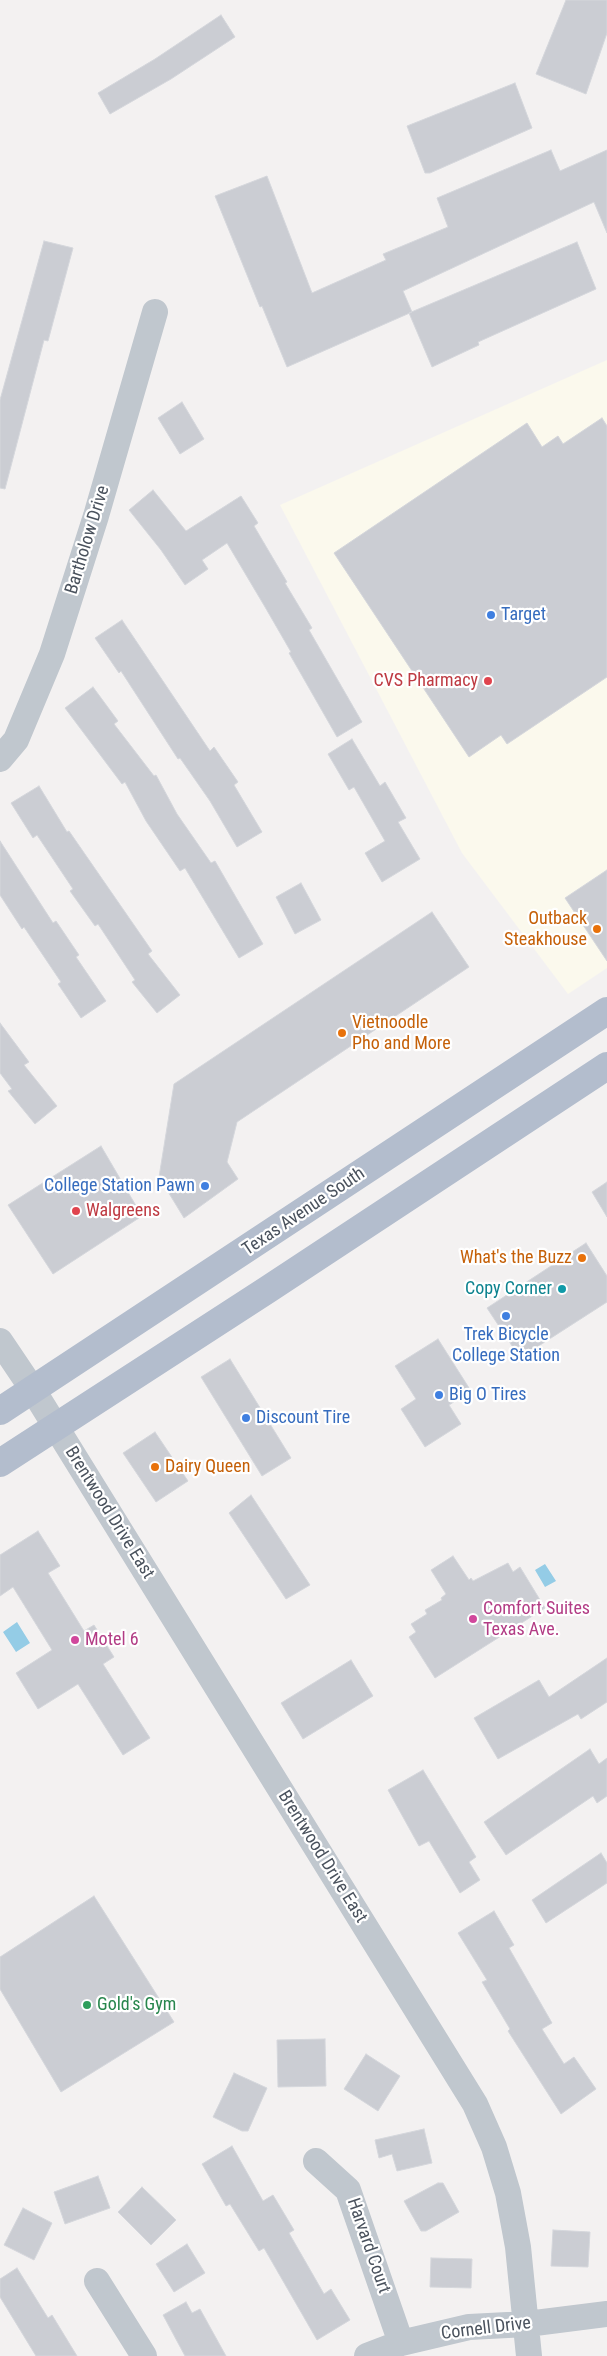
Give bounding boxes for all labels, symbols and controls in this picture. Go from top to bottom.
street label: Bartholow Drive [61,483,115,597]
place label: Target [501,604,546,626]
marker: Target [485,609,497,621]
place label: CVS Pharmacy [373,670,478,692]
marker: CVS Pharmacy [482,675,494,687]
place label: Outback Steakhouse [504,908,587,951]
marker: Outback Steakhouse [591,923,603,935]
place label: Vietnoodle Pho and More [352,1012,451,1054]
marker: Vietnoodle Pho and More [336,1027,348,1039]
street label: Texas Avenue South [239,1163,369,1261]
place label: College Station Pawn [44,1175,195,1197]
marker: College Station Pawn [199,1180,211,1192]
place label: Walgreens [86,1200,160,1222]
marker: Walgreens [70,1205,82,1217]
place label: What's the Buzz [460,1247,572,1269]
marker: What's the Buzz [576,1252,588,1264]
place label: Copy Corner [465,1278,552,1300]
marker: Copy Corner [556,1283,568,1295]
marker: Trek Bicycle College Station [500,1310,512,1322]
place label: Trek Bicycle College Station [452,1324,560,1366]
place label: Big O Tires [449,1384,526,1406]
marker: Big O Tires [433,1389,445,1401]
place label: Discount Tire [256,1407,350,1429]
marker: Discount Tire [240,1412,252,1424]
street label: Brentwood Drive East [60,1443,158,1583]
place label: Dairy Queen [165,1456,250,1478]
marker: Dairy Queen [149,1461,161,1473]
place label: Comfort Suites Texas Ave. [483,1598,590,1640]
marker: Comfort Suites Texas Ave. [467,1613,479,1625]
place label: Motel 6 [85,1629,139,1651]
marker: Motel 6 [69,1634,81,1646]
street label: Brentwood Drive East [273,1787,371,1927]
place label: Gold's Gym [97,1994,176,2016]
marker: Gold's Gym [81,1999,93,2011]
street label: Harvard Court [342,2196,394,2296]
street label: Cornell Drive [440,2313,532,2345]

